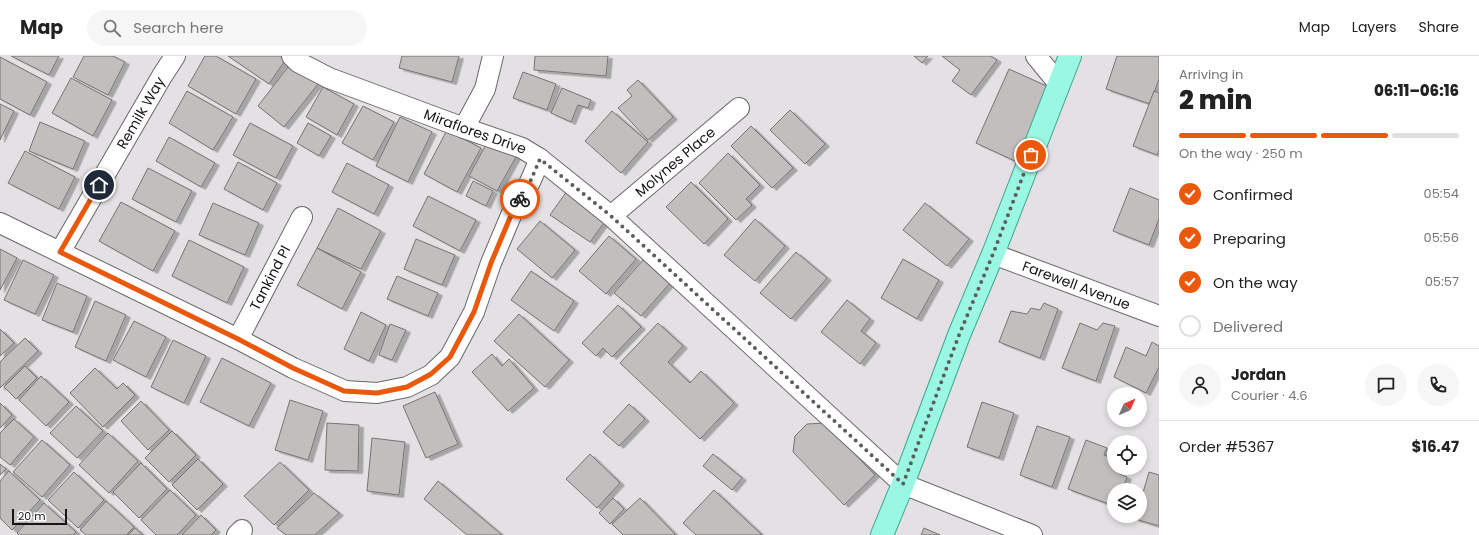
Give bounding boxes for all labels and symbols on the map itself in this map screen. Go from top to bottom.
street label: Remilk Way [112,73,170,153]
street label: Miraflores Drive [421,104,529,159]
street label: Molynes Place [631,122,720,201]
pin [1014,138,1048,172]
pin [82,168,116,202]
courier [500,179,540,219]
street label: Tankind Pl [245,242,295,314]
street label: Farewell Avenue [1020,256,1134,315]
north arrow [1107,387,1147,427]
scale bar [12,507,67,526]

